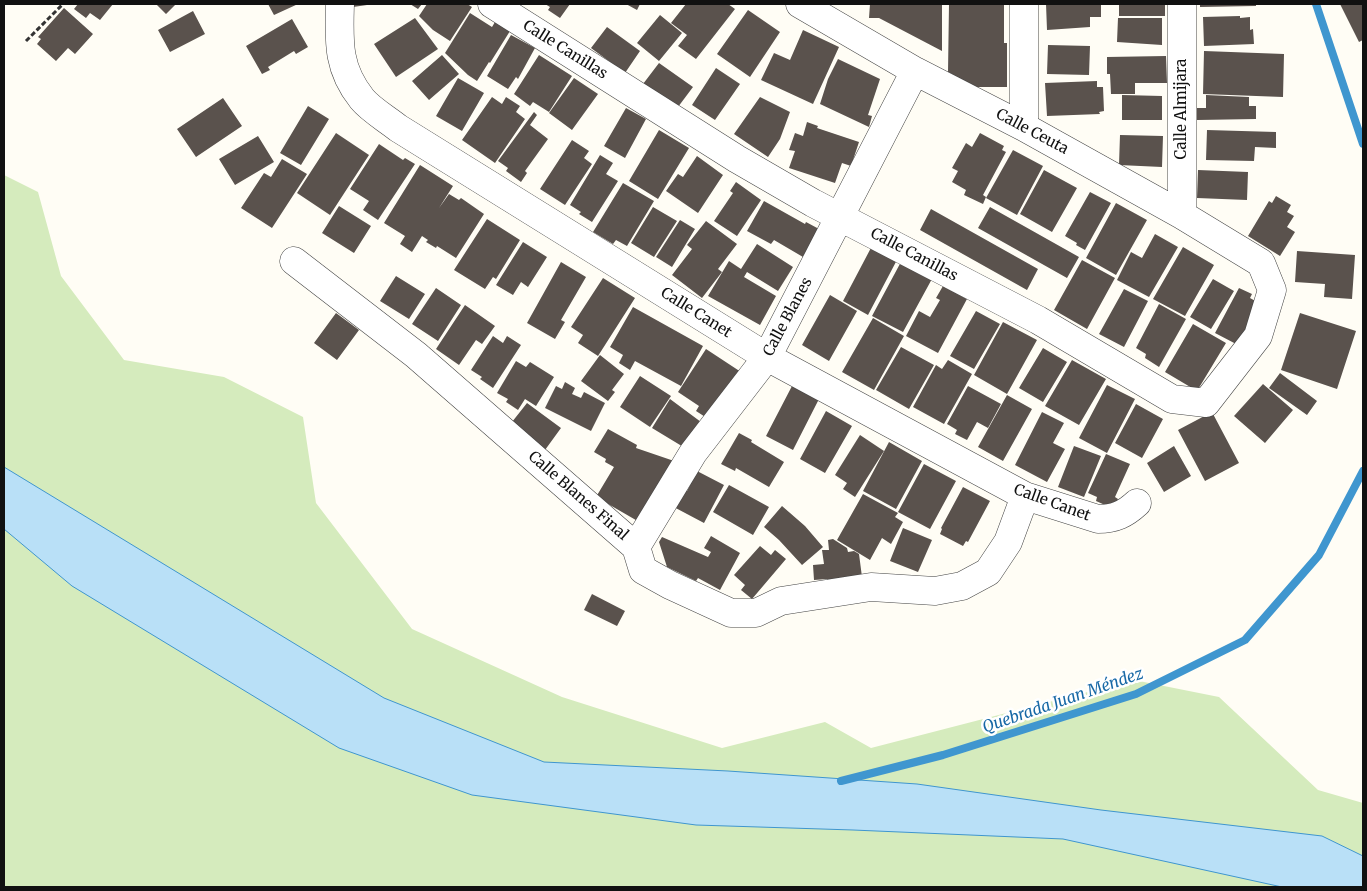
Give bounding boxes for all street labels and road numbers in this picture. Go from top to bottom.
street label: Calle Canillas [519,17,611,83]
street label: Calle Almijara [1173,59,1191,159]
street label: Calle Ceuta [993,105,1071,159]
street label: Calle Canillas [867,224,961,286]
street label: Calle Blanes [760,275,816,359]
street label: Calle Canet [657,284,735,342]
street label: Calle Blanes Final [524,448,632,544]
street label: Calle Canet [1011,481,1093,525]

